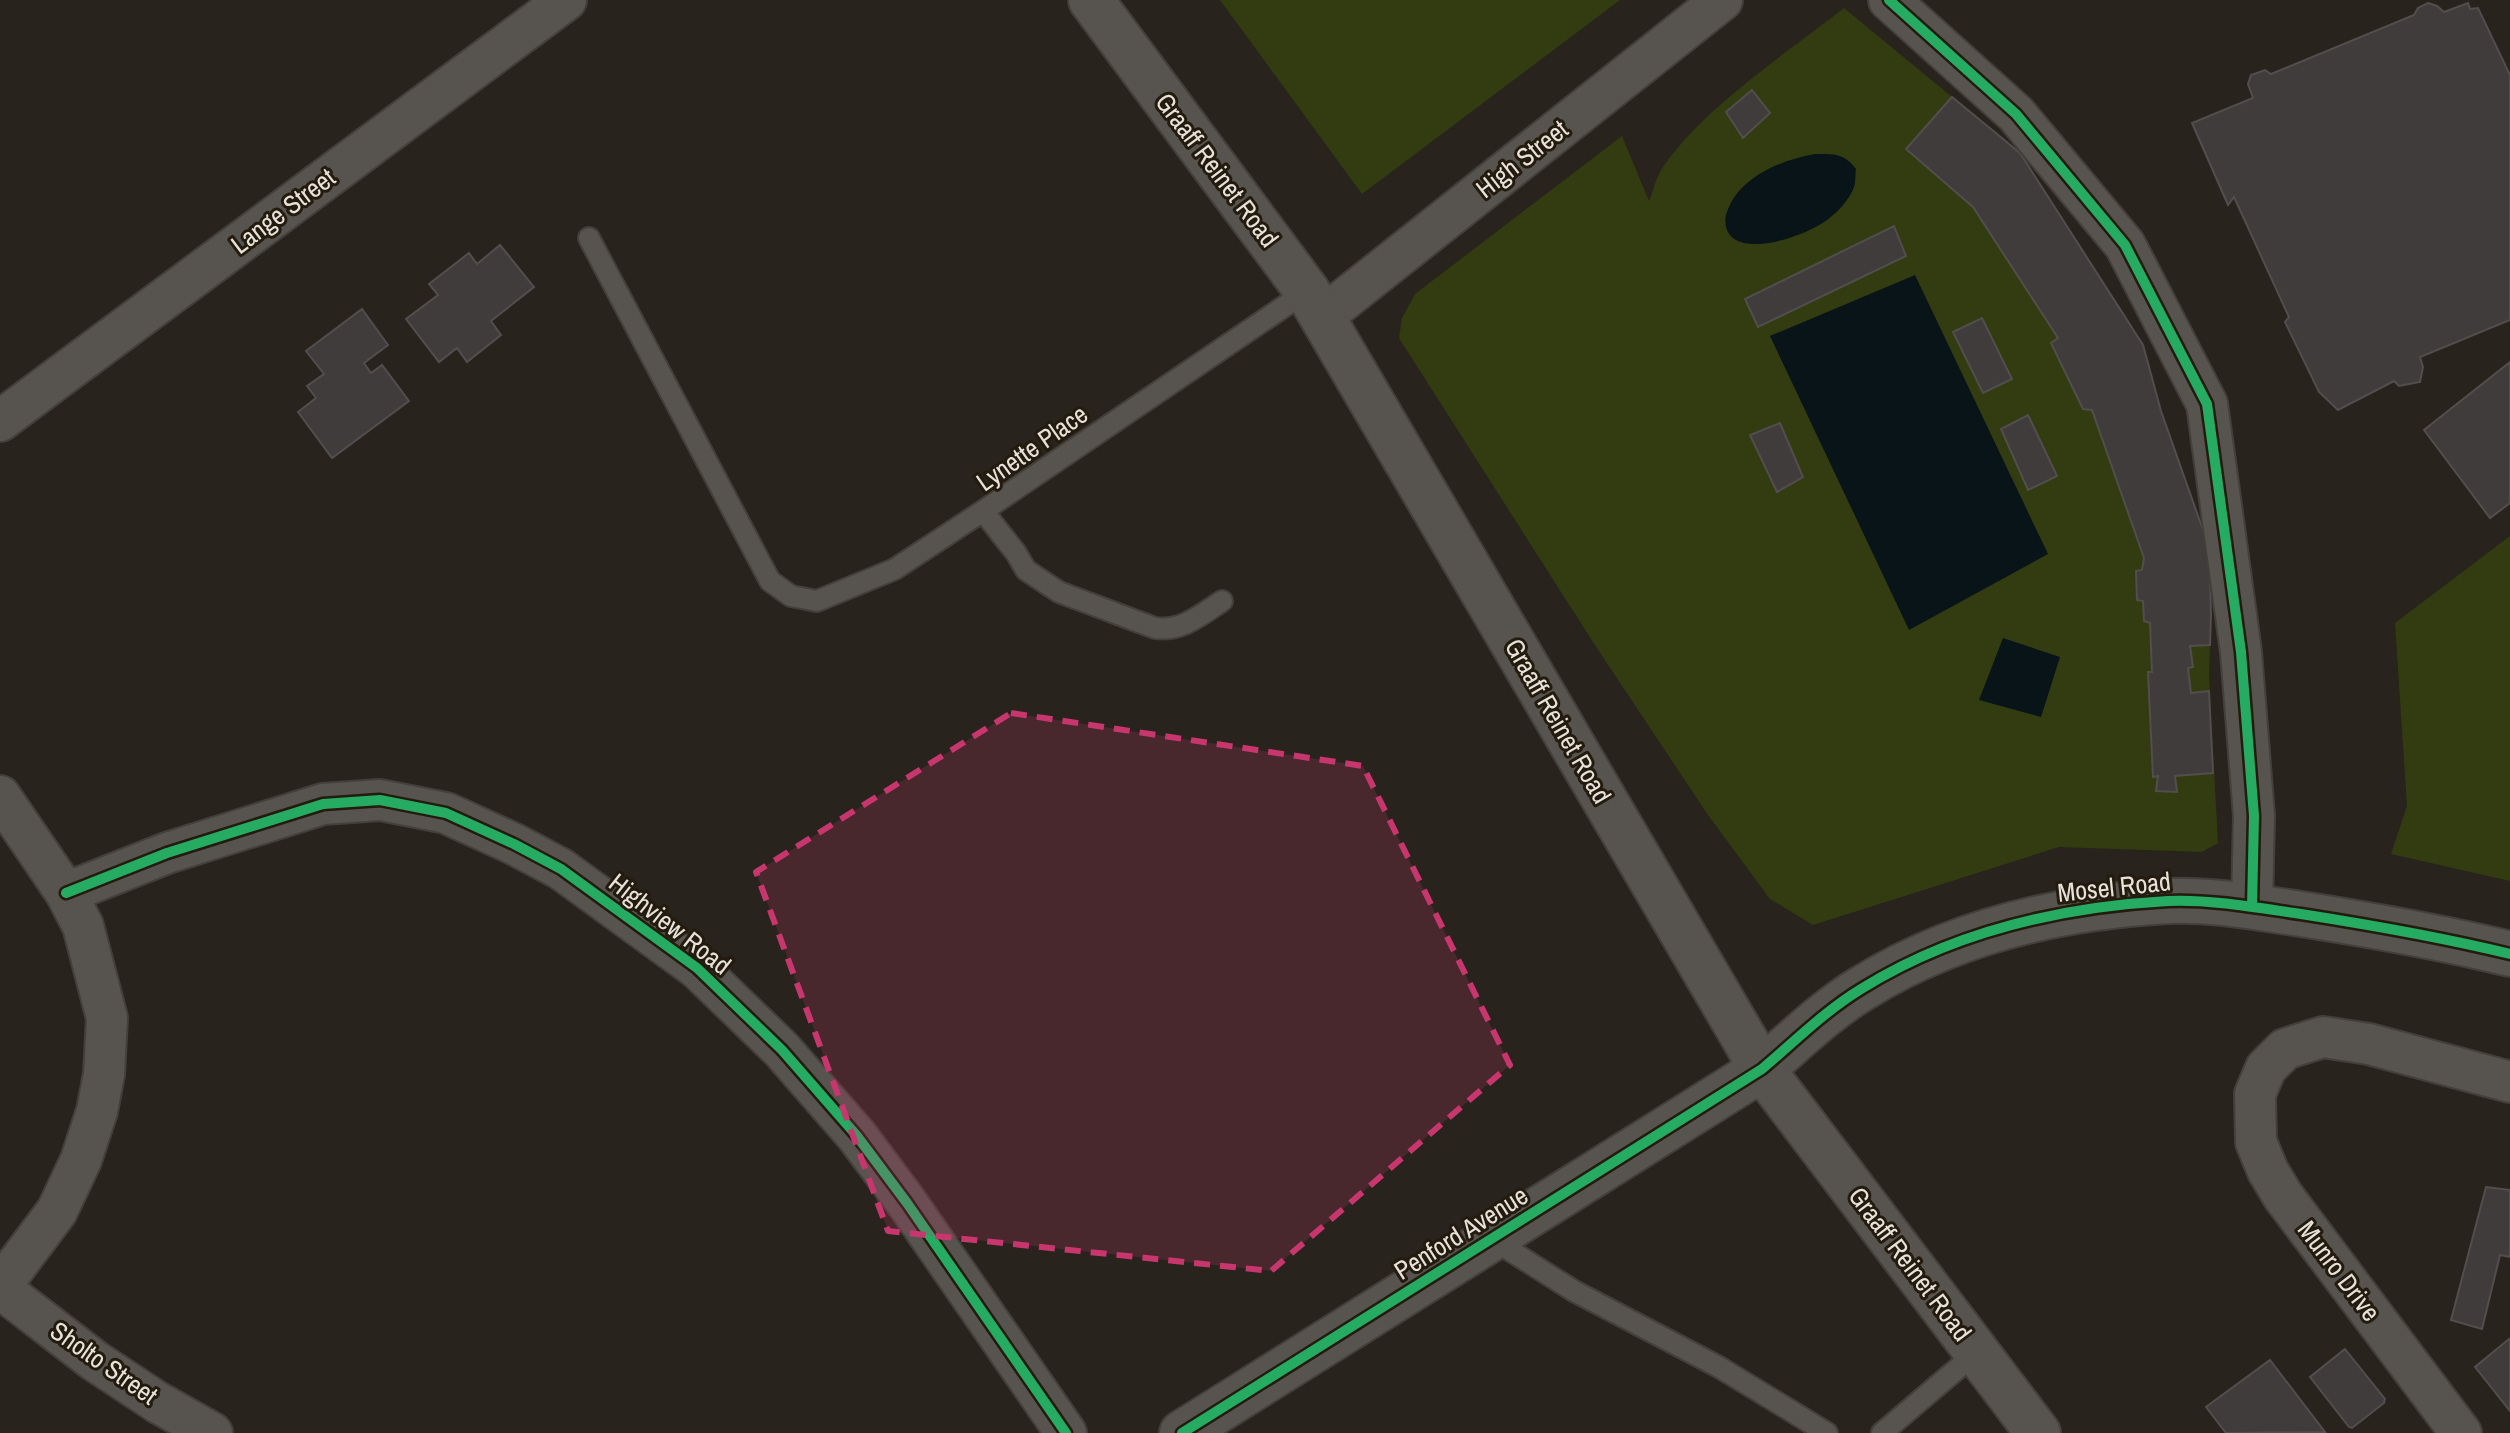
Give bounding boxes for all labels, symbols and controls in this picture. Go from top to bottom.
street label: Graaff Reinet Road [1148,85,1287,254]
street label: High Street [1468,112,1575,206]
street label: Lange Street [223,160,342,261]
street label: Lynette Place [969,396,1094,499]
street label: Graaff Reinet Road [1497,632,1620,809]
street label: Mosel Road [2056,863,2172,910]
street label: Highview Road [602,865,739,982]
street label: Penford Avenue [1387,1178,1534,1288]
street label: Graaff Reinet Road [1841,1179,1980,1348]
street label: Munro Drive [2290,1213,2389,1328]
street label: Sholto Street [44,1313,165,1412]

